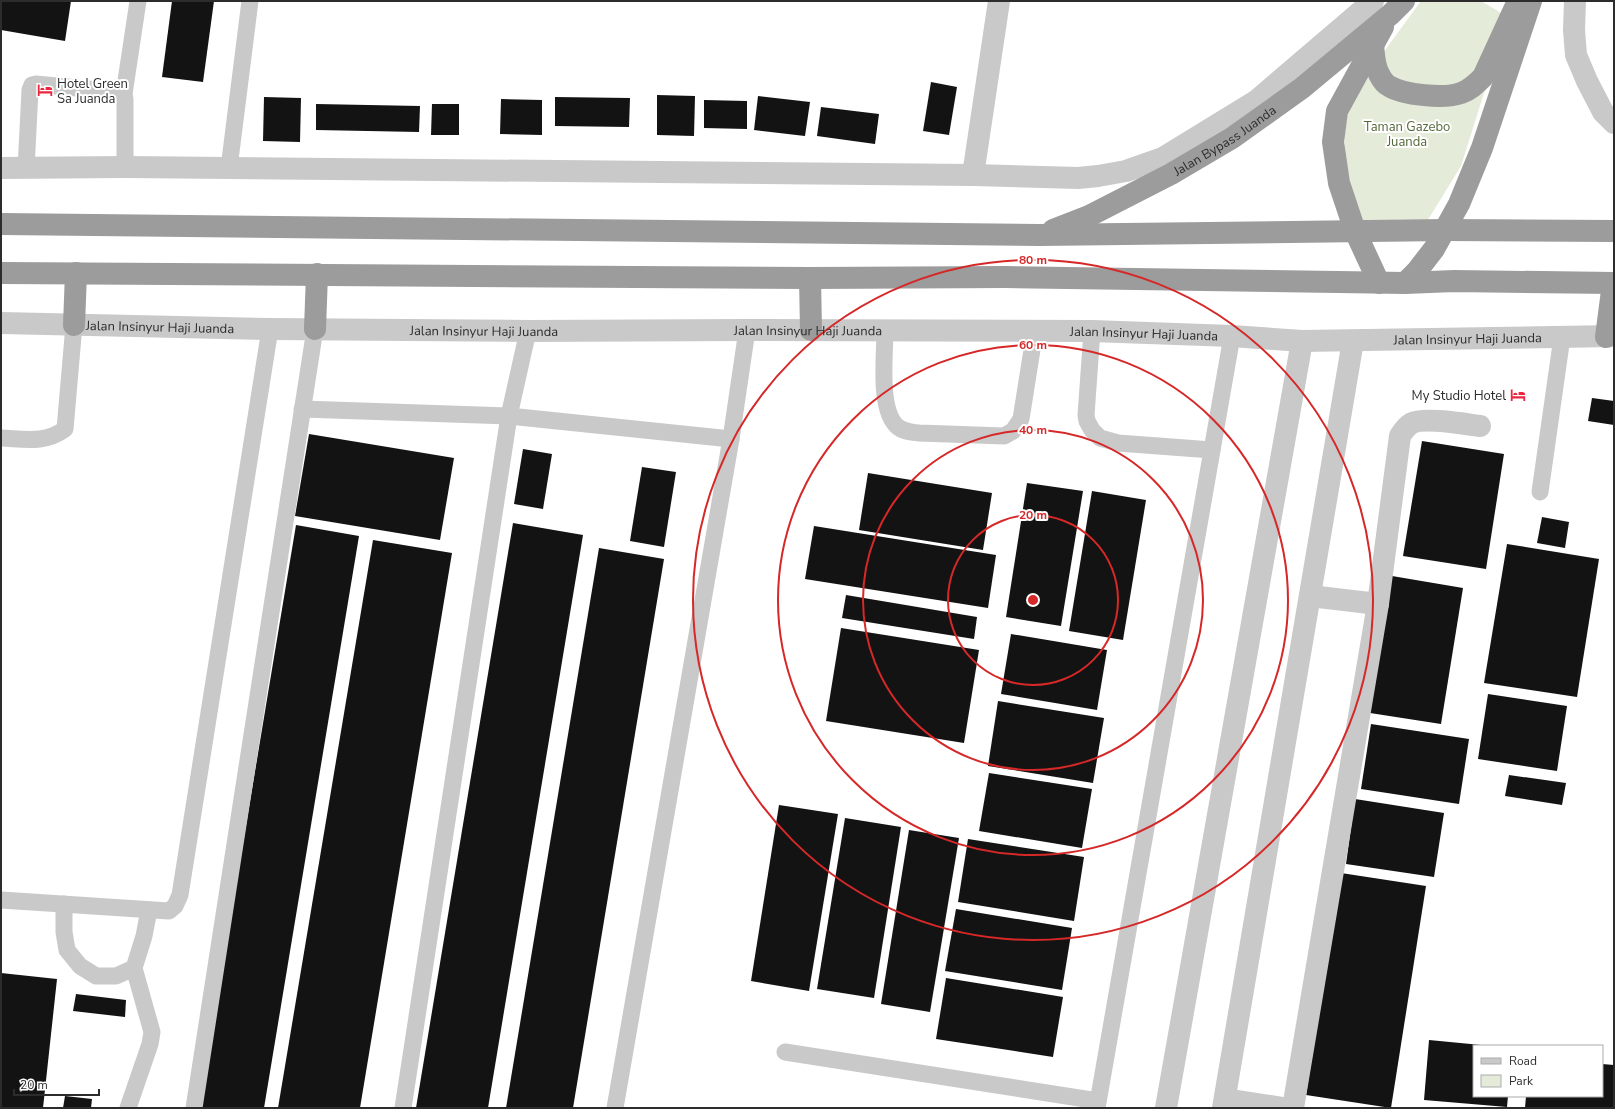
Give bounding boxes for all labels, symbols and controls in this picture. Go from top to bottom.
place label: Hotel Green Sa Juanda [57,75,128,108]
hotel icon: Hotel Green Sa Juanda [36,81,54,99]
street label: Jalan Bypass Juanda [1169,101,1280,181]
park label: Taman Gazebo Juanda [1364,118,1450,151]
text: 80 m [1019,252,1047,268]
street label: Jalan Insinyur Haji Juanda [85,317,234,338]
street label: Jalan Insinyur Haji Juanda [409,322,558,341]
street label: Jalan Insinyur Haji Juanda [733,322,882,340]
street label: Jalan Insinyur Haji Juanda [1069,323,1218,345]
street label: Jalan Insinyur Haji Juanda [1392,329,1542,350]
text: 60 m [1019,337,1047,353]
hotel icon: My Studio Hotel [1509,386,1527,404]
place label: My Studio Hotel [1412,387,1506,405]
text: 40 m [1019,422,1047,438]
text: 20 m [1019,507,1047,523]
centre of rings [1026,593,1040,607]
legend [1473,1045,1603,1097]
text: Road [1509,1053,1537,1069]
scale bar [14,1071,99,1097]
text: Park [1509,1073,1534,1089]
text: 20 m [20,1077,48,1093]

